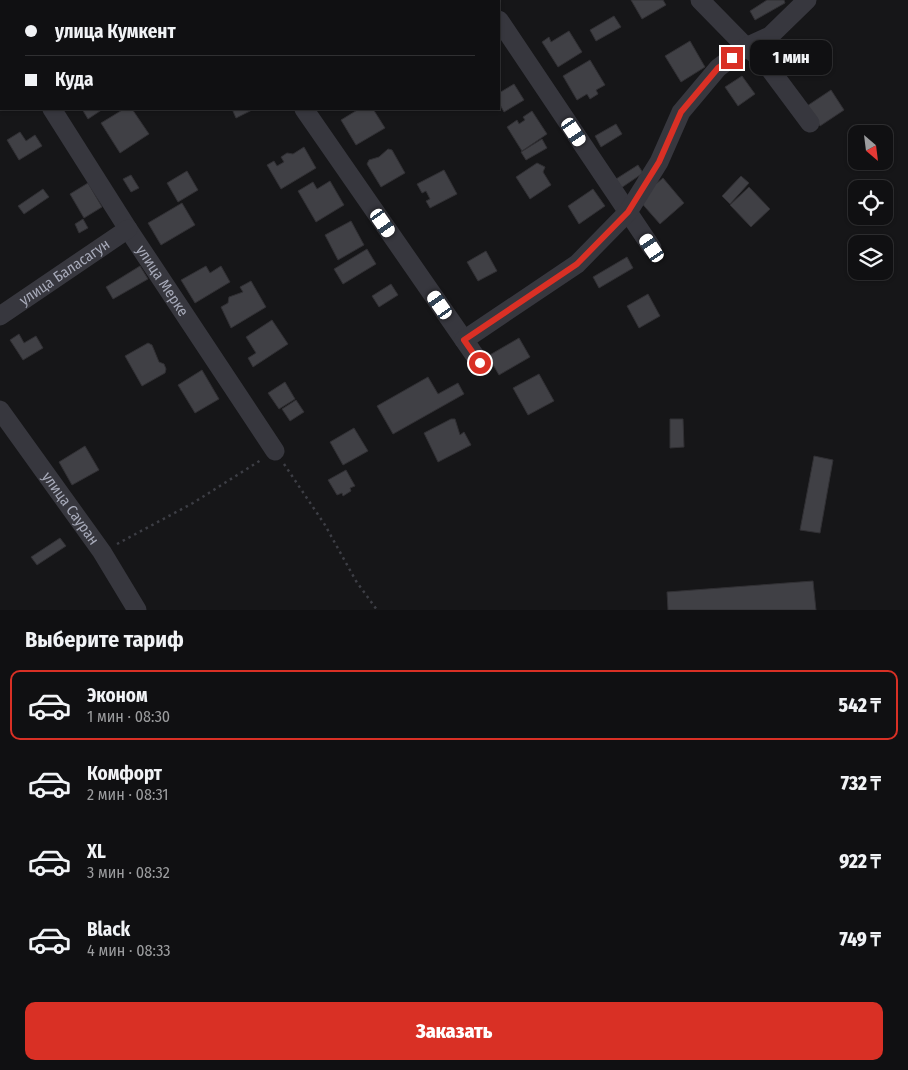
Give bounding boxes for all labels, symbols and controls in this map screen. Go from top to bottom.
text: улица Кумкент [55,20,176,43]
callout: 1 мин [750,40,832,76]
route end [721,47,743,69]
text: 1 мин [773,48,809,67]
text: Куда [55,68,93,91]
car [559,115,588,149]
north arrow [848,125,892,170]
map controls [848,125,893,280]
button: locate [848,180,893,225]
car [368,206,397,240]
car [637,231,666,265]
street label: улица Баласагун [16,235,113,309]
button: layers [848,235,893,280]
street label: улица Мерке [132,242,192,320]
car [425,288,454,322]
route start [469,352,491,374]
street label: улица Сауран [38,468,103,548]
text: Выберите тариф [25,626,184,653]
icon: car [27,683,72,728]
text: Эконом [87,684,148,707]
text: 542 ₸ [839,694,881,717]
text: 1 мин · 08:30 [87,707,170,726]
icon: car [27,761,72,806]
text: Комфорт [87,762,162,785]
text: 732 ₸ [841,772,881,795]
text: 2 мин · 08:31 [87,785,169,804]
icon: car [27,839,72,884]
text: XL [87,840,106,863]
text: 922 ₸ [839,850,881,873]
text: 3 мин · 08:32 [87,863,170,882]
icon: car [27,917,72,962]
text: Black [87,918,130,941]
text: 749 ₸ [840,928,881,951]
text: 4 мин · 08:33 [87,941,171,960]
button: Заказать [25,1002,883,1060]

